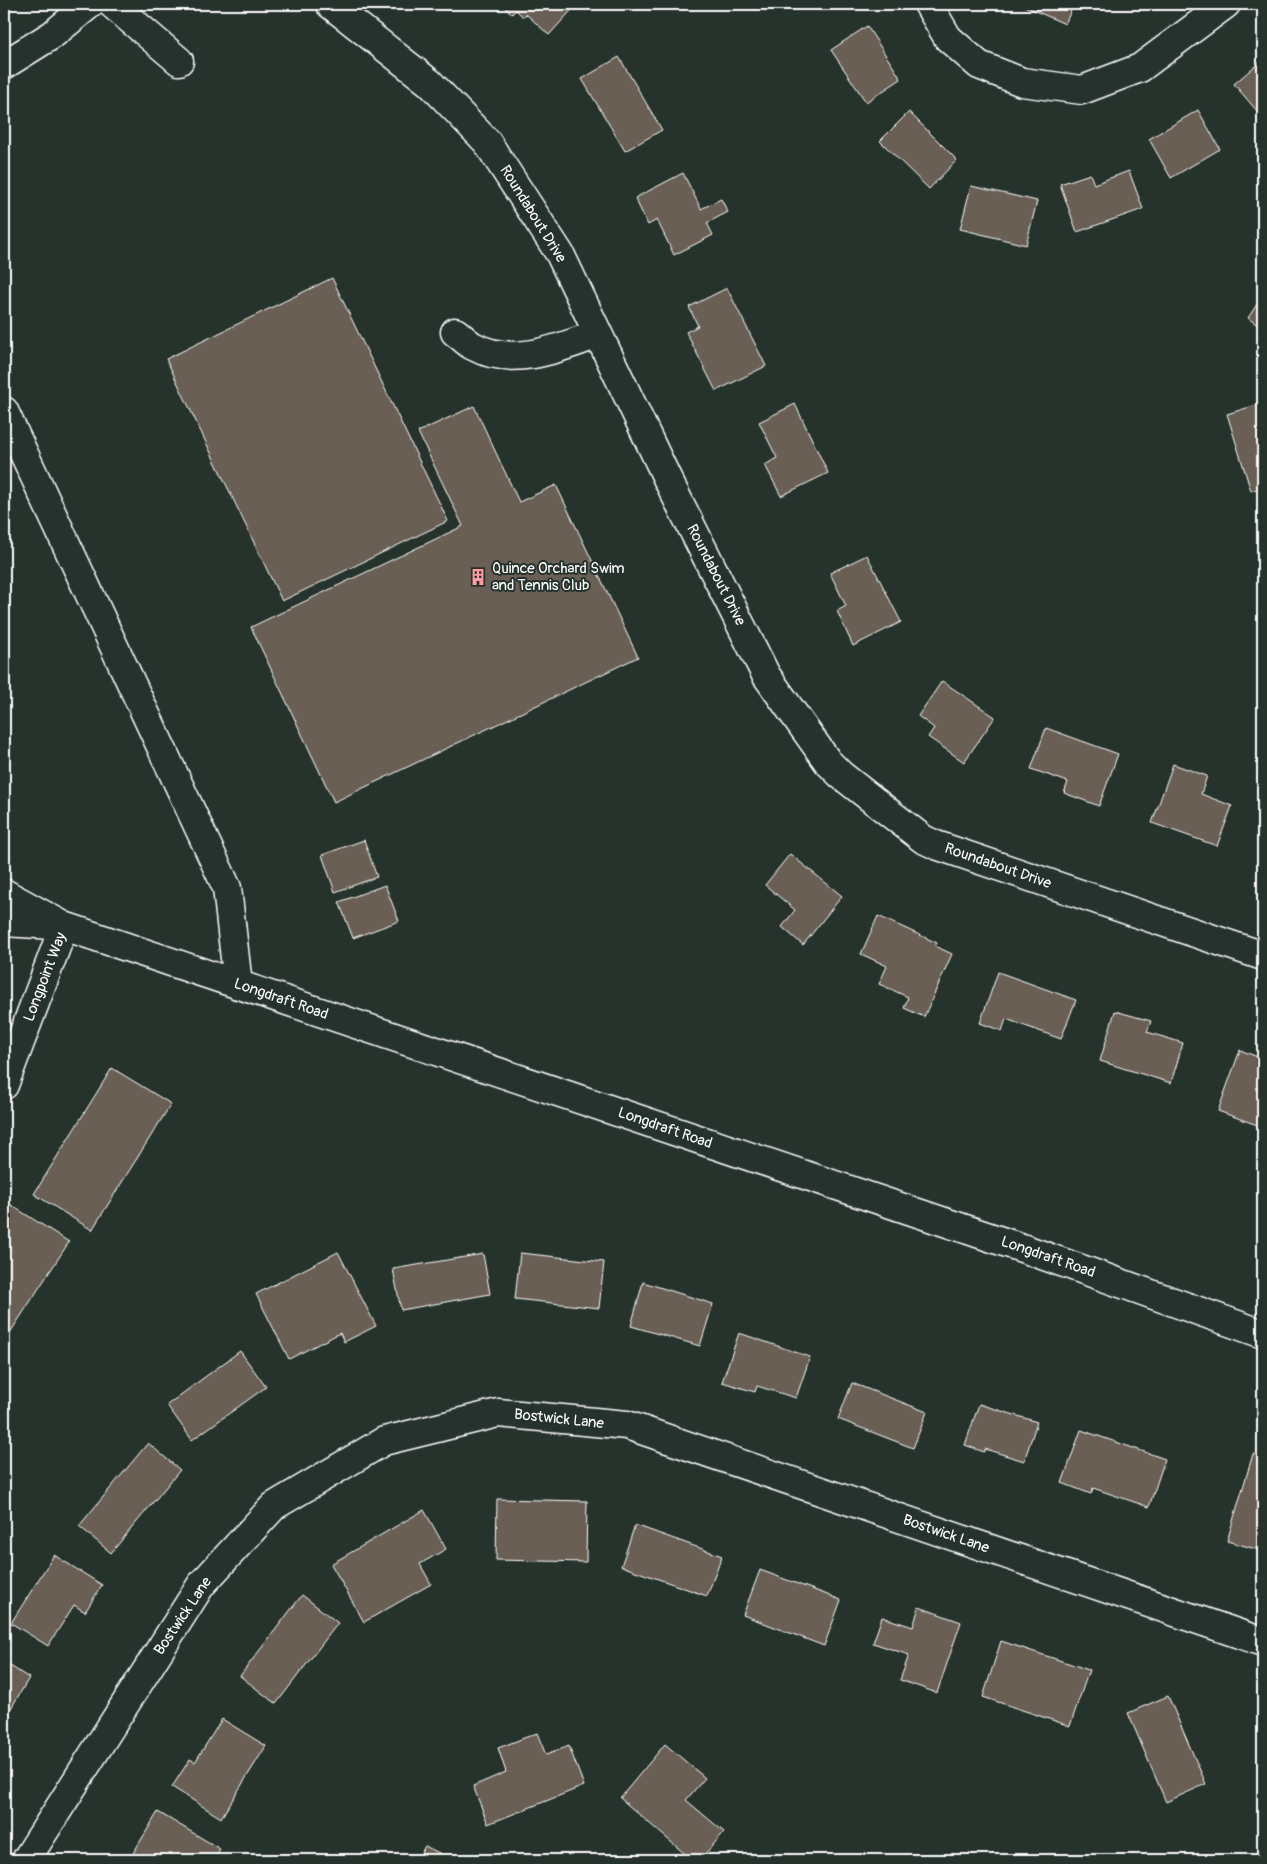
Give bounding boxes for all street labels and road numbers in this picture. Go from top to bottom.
street label: Roundabout Drive [495,162,571,267]
street label: Roundabout Drive [682,521,750,629]
street label: Roundabout Drive [942,839,1054,893]
street label: Longpoint Way [19,929,71,1024]
street label: Longdraft Road [231,974,331,1024]
street label: Longdraft Road [615,1103,715,1153]
street label: Longdraft Road [998,1232,1098,1282]
street label: Bostwick Lane [513,1405,605,1433]
street label: Bostwick Lane [900,1510,992,1558]
street label: Bostwick Lane [150,1573,216,1659]

